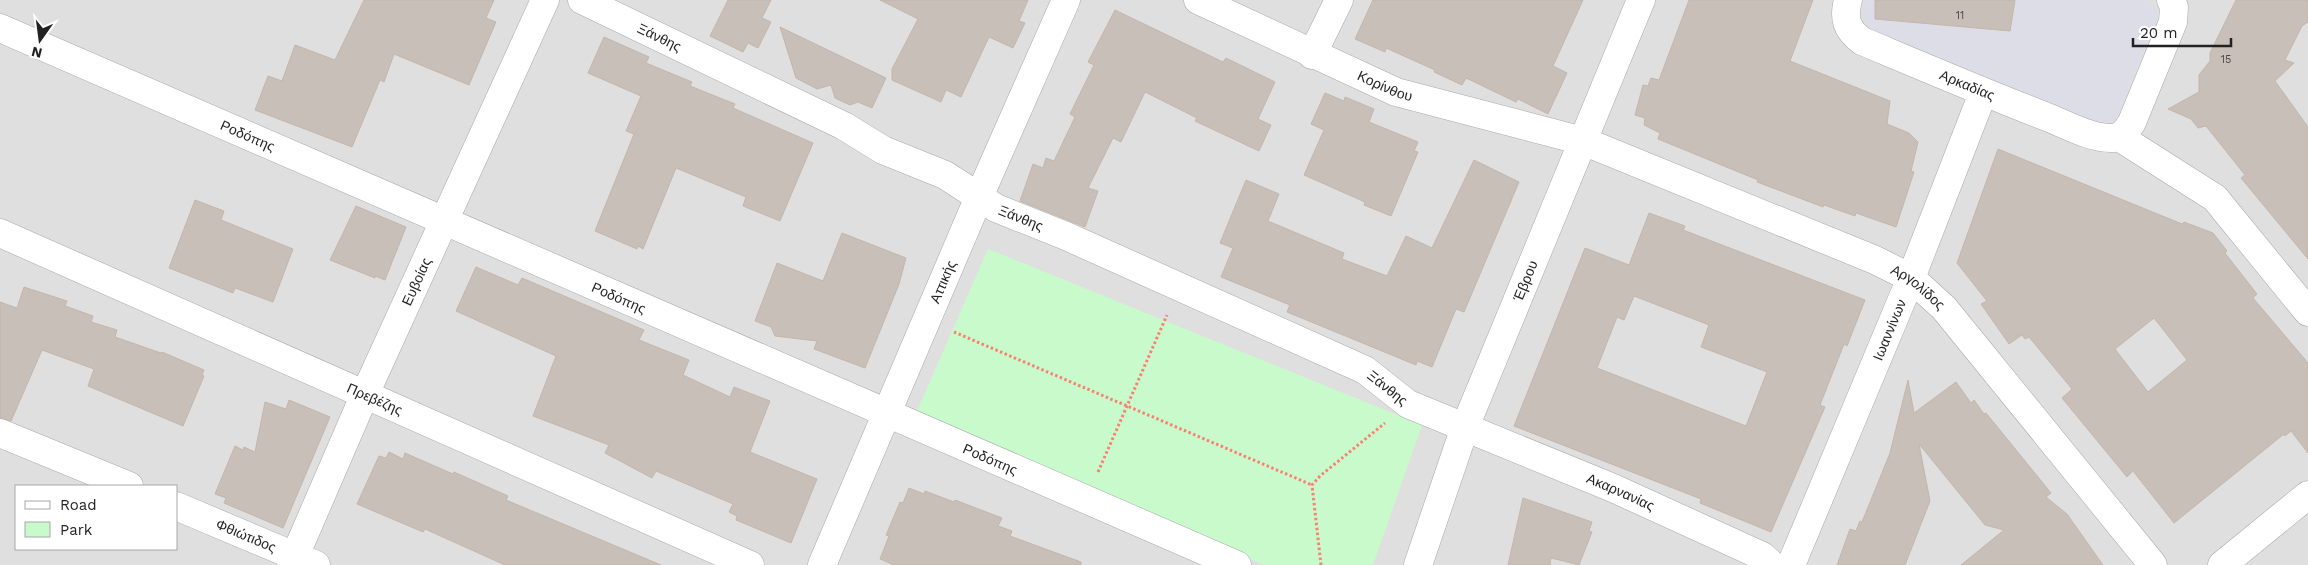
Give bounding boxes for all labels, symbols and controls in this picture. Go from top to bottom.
house number: 11 [1956,9,1964,22]
north arrow [15,15,65,65]
scale bar [2133,15,2230,47]
street label: Ξάνθης [635,20,684,55]
text: 20 m [2140,24,2178,42]
text: N [30,44,44,62]
house number: 15 [2221,53,2231,66]
street label: Κορίνθου [1355,67,1414,104]
street label: Αρκαδίας [1937,67,1997,104]
street label: Ροδόπης [218,117,278,155]
street label: Ξάνθης [996,202,1046,234]
street label: Ευβοίας [399,255,434,308]
street label: Αττικής [927,258,959,306]
street label: Έβρου [1509,258,1541,304]
street label: Αργολίδος [1888,261,1948,313]
street label: Ροδόπης [589,279,649,317]
street label: Ιωαννίνων [1869,297,1909,363]
street label: Ξάνθης [1364,367,1411,409]
street label: Πρεβέζης [345,380,405,418]
street label: Ροδόπης [961,440,1020,478]
street label: Ακαρνανίας [1584,470,1657,514]
legend [15,485,178,550]
text: Road [60,496,97,514]
street label: Φθιώτιδος [214,516,279,555]
text: Park [60,521,93,539]

